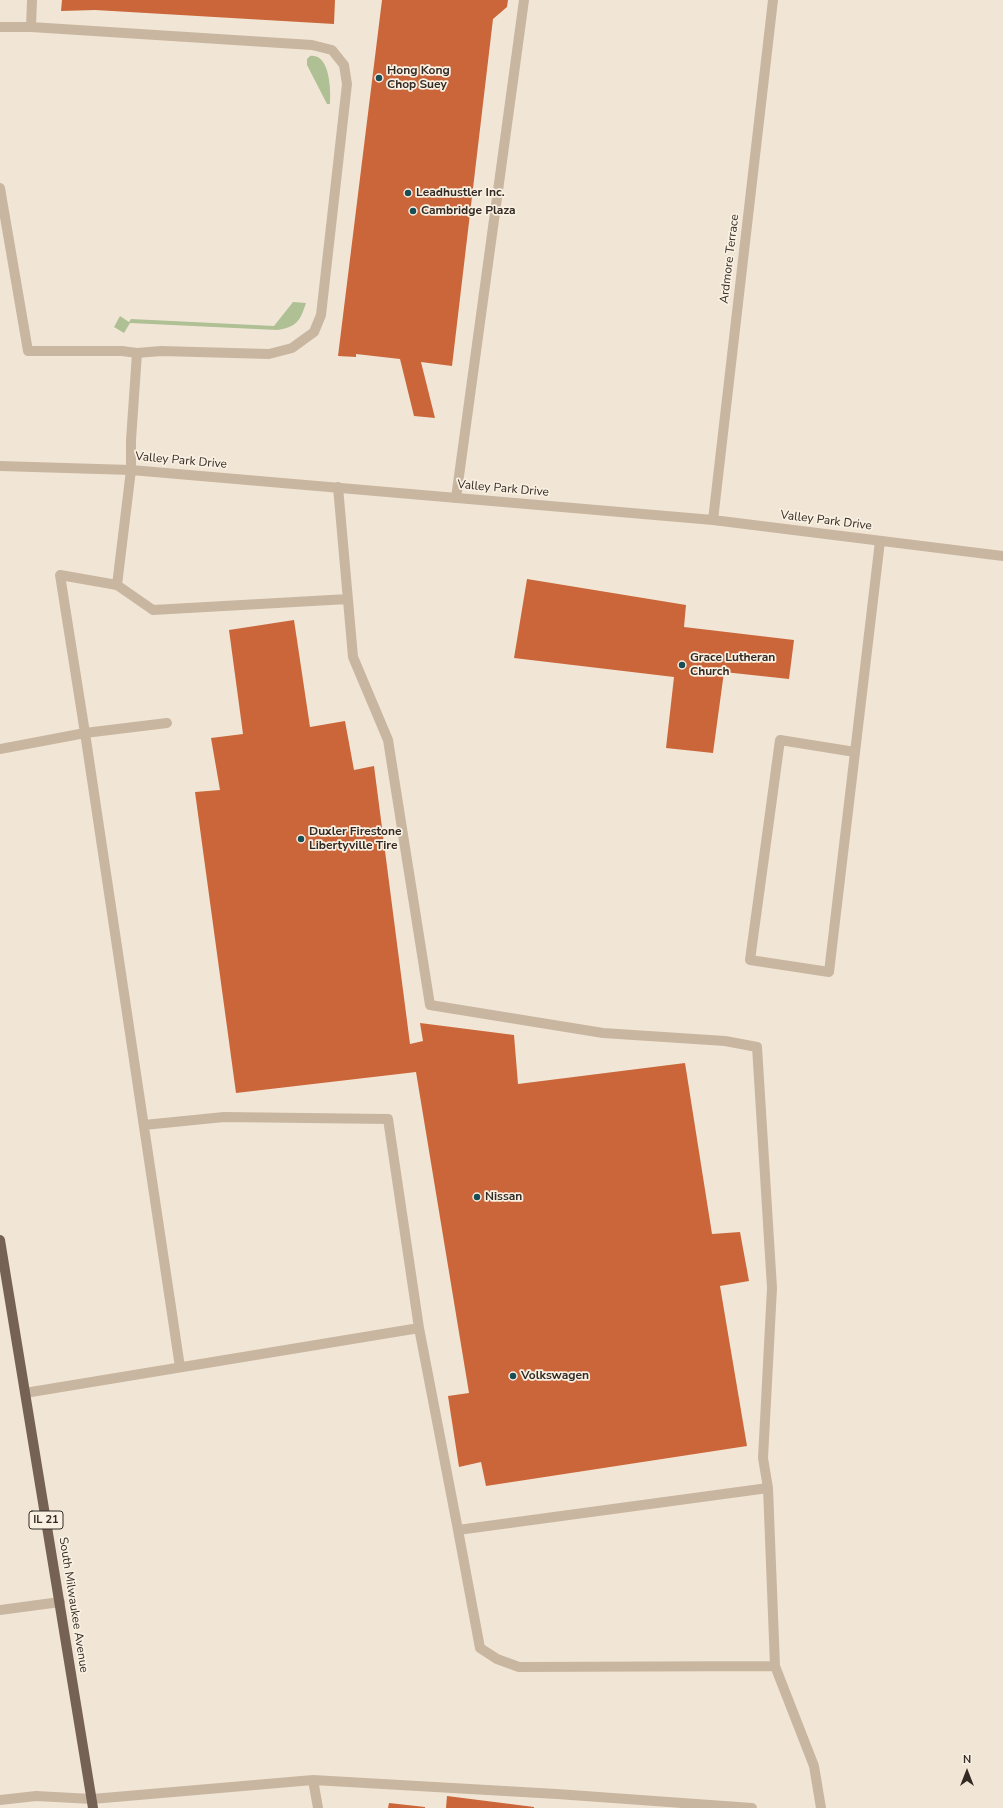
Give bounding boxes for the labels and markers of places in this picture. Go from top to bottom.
place label: Hong Kong Chop Suey [387,64,450,92]
marker: Hong Kong Chop Suey [374,73,384,83]
place label: Leadhustler Inc. [416,186,505,200]
marker: Leadhustler Inc. [403,188,413,198]
place label: Cambridge Plaza [421,204,516,218]
marker: Cambridge Plaza [408,206,418,216]
place label: Grace Lutheran Church [690,651,775,679]
marker: Grace Lutheran Church [677,660,687,670]
place label: Duxler Firestone Libertyville Tire [309,825,402,853]
marker: Duxler Firestone Libertyville Tire [296,834,306,844]
place label: Nissan [485,1190,522,1204]
marker: Nissan [472,1192,482,1202]
place label: Volkswagen [521,1369,589,1383]
marker: Volkswagen [508,1371,518,1381]

